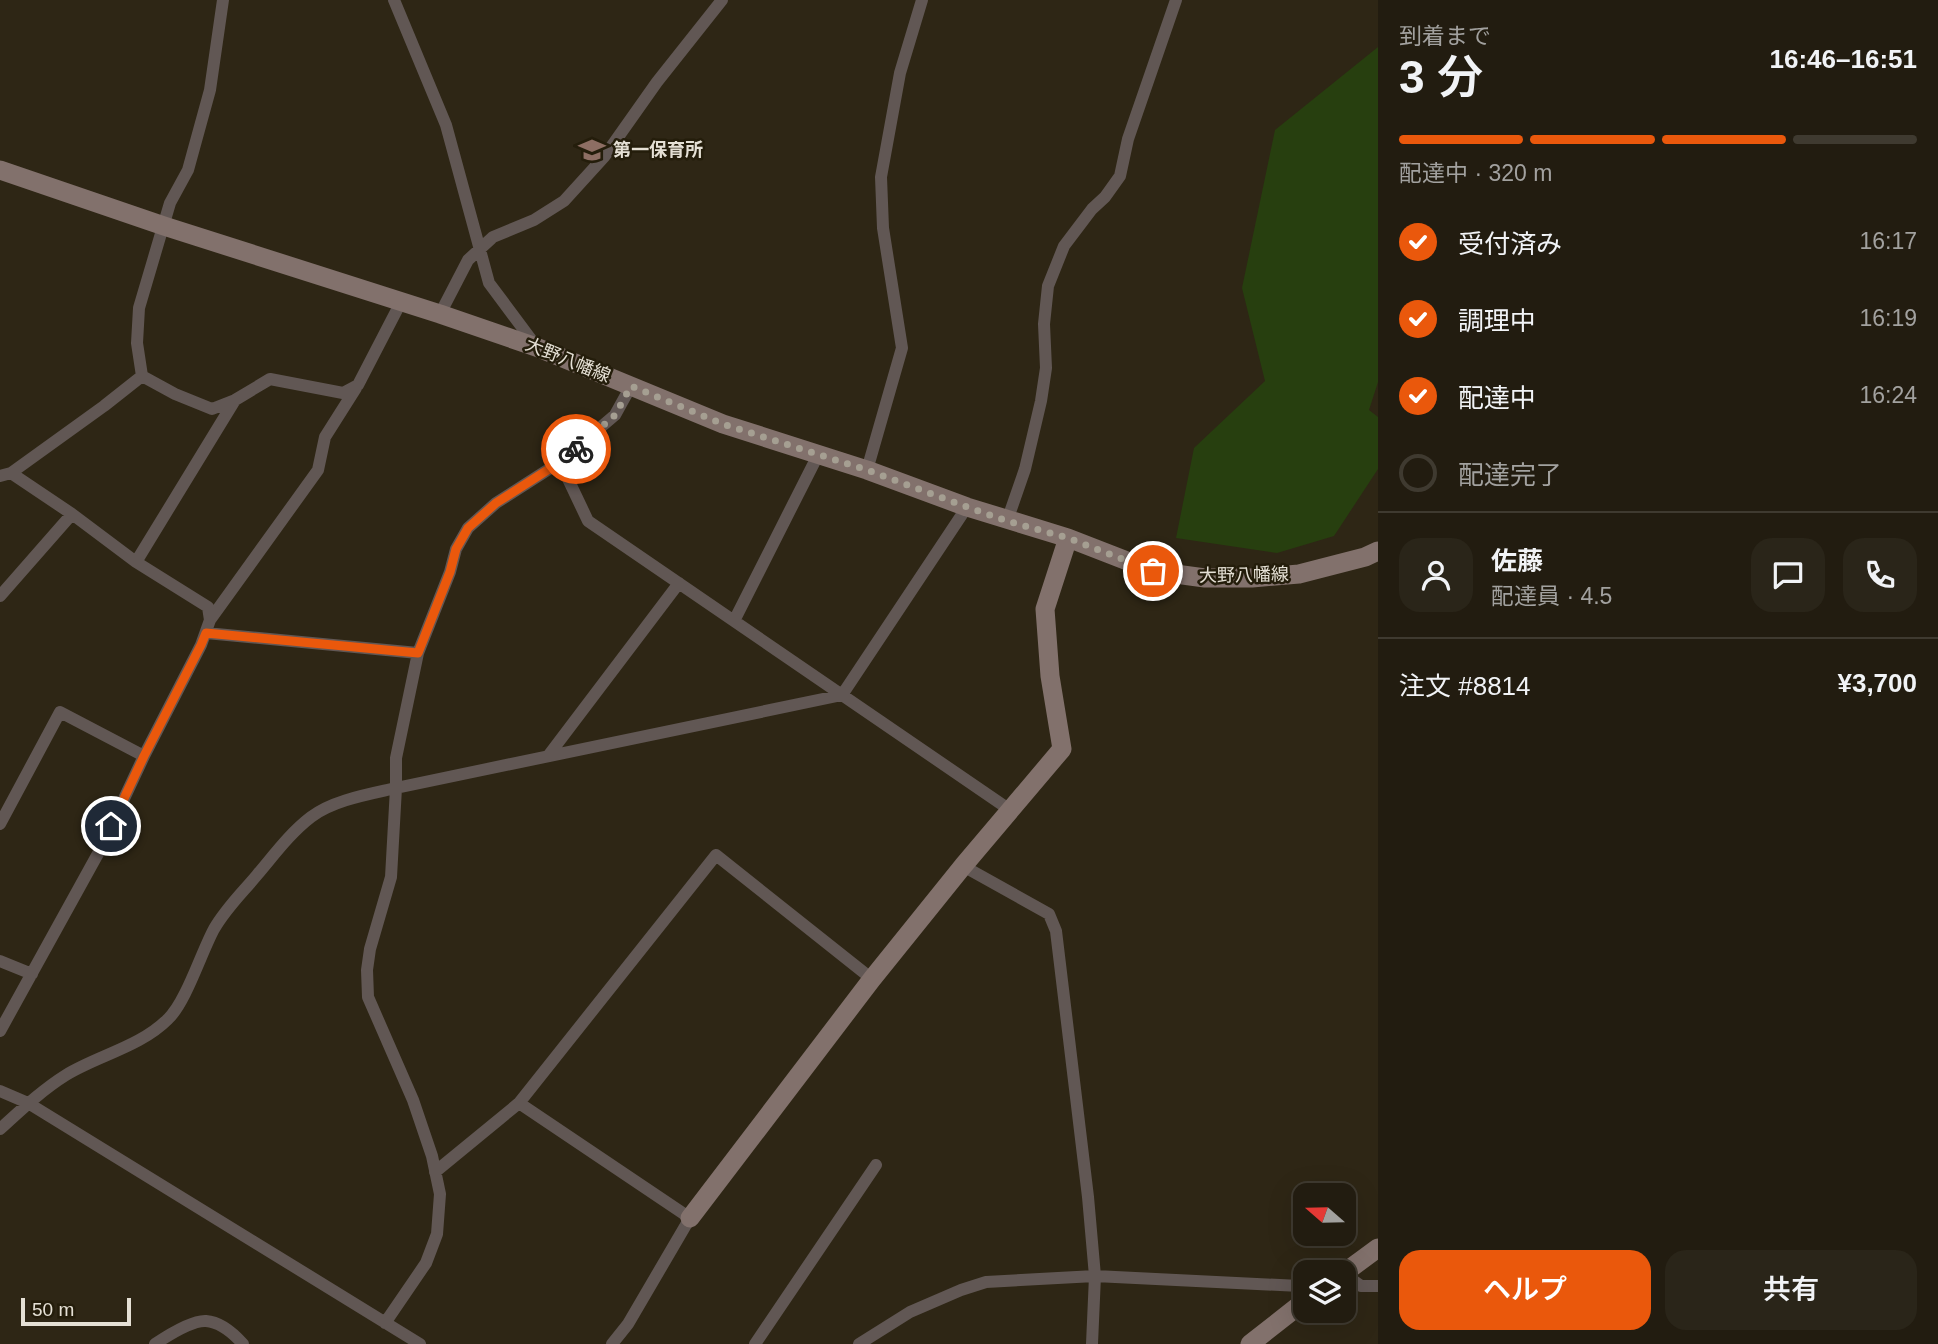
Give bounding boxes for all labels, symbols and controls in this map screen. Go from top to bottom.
text: 到着まで [1399,23,1491,49]
text: 16:46–16:51 [1770,44,1917,74]
text: 3 分 [1399,51,1483,103]
school or university icon: 第一保育所 [577,135,607,165]
place label: 第一保育所 [613,140,703,160]
text: 配達中 · 320 m [1399,160,1552,186]
icon: check [1399,223,1437,261]
text: 16:17 [1859,228,1917,254]
text: 受付済み [1458,229,1562,259]
icon: check [1399,300,1437,338]
text: 16:19 [1859,305,1917,331]
text: 調理中 [1458,306,1536,336]
street label: 大野八幡線 [523,334,613,386]
icon: check [1399,377,1437,415]
text: 16:24 [1859,382,1917,408]
text: 配達中 [1458,383,1536,413]
courier [541,414,611,484]
icon: bike [557,430,595,468]
text: 配達完了 [1458,460,1562,490]
button: person [1399,538,1473,612]
button: chat [1751,538,1825,612]
button: phone [1843,538,1917,612]
pin [1123,541,1183,601]
text: 佐藤 [1491,546,1543,576]
icon: bag [1134,552,1172,590]
street label: 大野八幡線 [1199,564,1289,586]
text: 配達員 · 4.5 [1491,583,1612,609]
text: ¥3,700 [1837,668,1917,698]
text: 注文 #8814 [1399,671,1531,701]
pin [81,796,141,856]
icon: home [92,807,130,845]
north arrow [1293,1183,1356,1246]
map controls [1293,1183,1356,1323]
button: ヘルプ [1399,1250,1651,1330]
button: 共有 [1665,1250,1917,1330]
button: layers [1293,1260,1356,1323]
scale bar [21,1295,131,1327]
text: 50 m [32,1299,74,1320]

